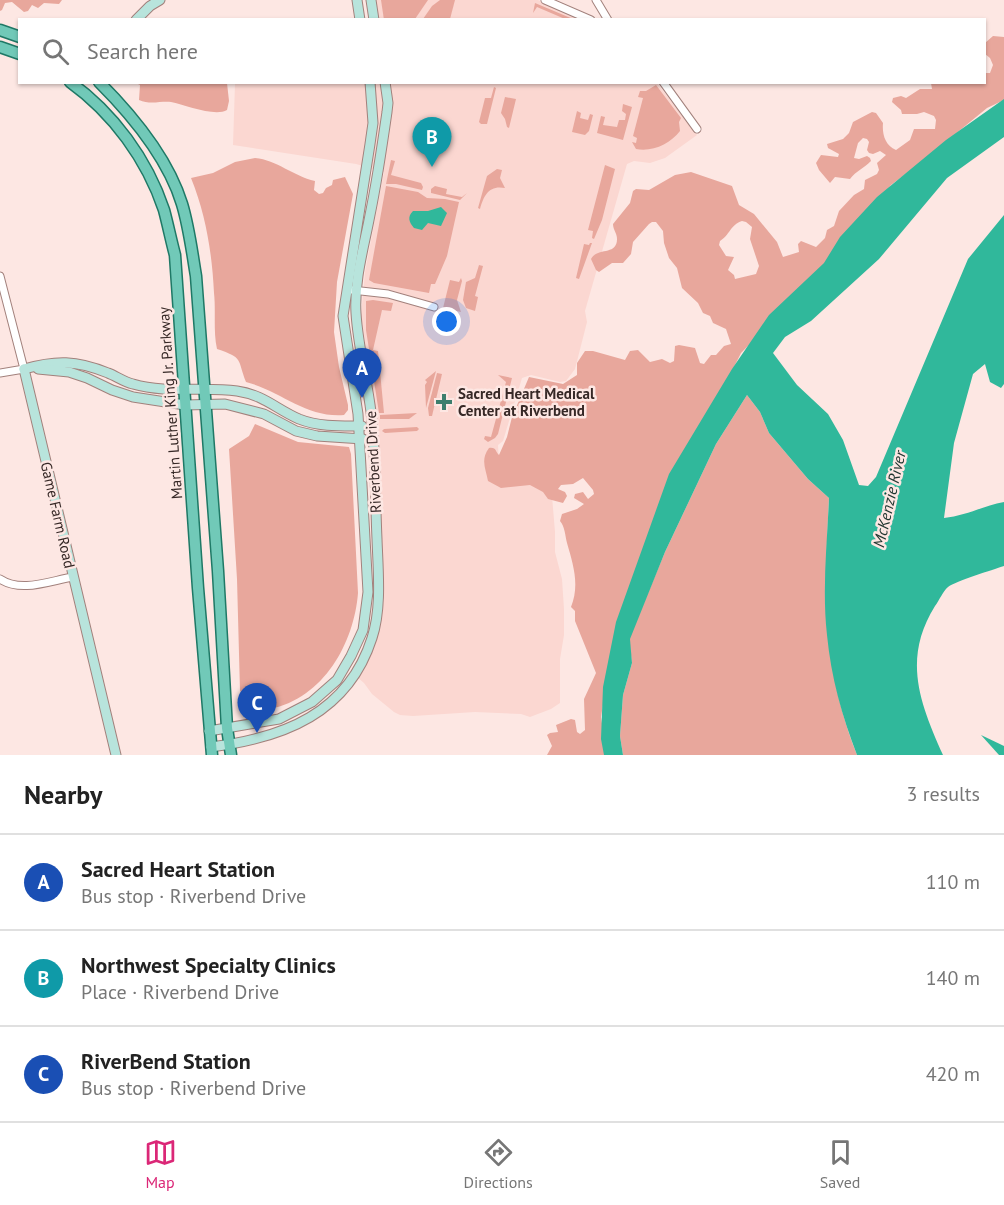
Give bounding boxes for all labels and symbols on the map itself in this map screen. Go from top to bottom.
pin: B [412,118,452,167]
street label: Martin Luther King Jr. Parkway [154,306,186,500]
your location [432,307,461,336]
pin: A [342,348,382,398]
place label: Sacred Heart Medical Center at Riverbend [458,384,595,420]
marker: Sacred Heart Medical Center at Riverbend [435,393,453,411]
street label: Riverbend Drive [361,410,385,514]
water label: McKenzie River [868,447,910,549]
street label: Game Farm Road [37,460,79,570]
pin: C [238,684,276,733]

